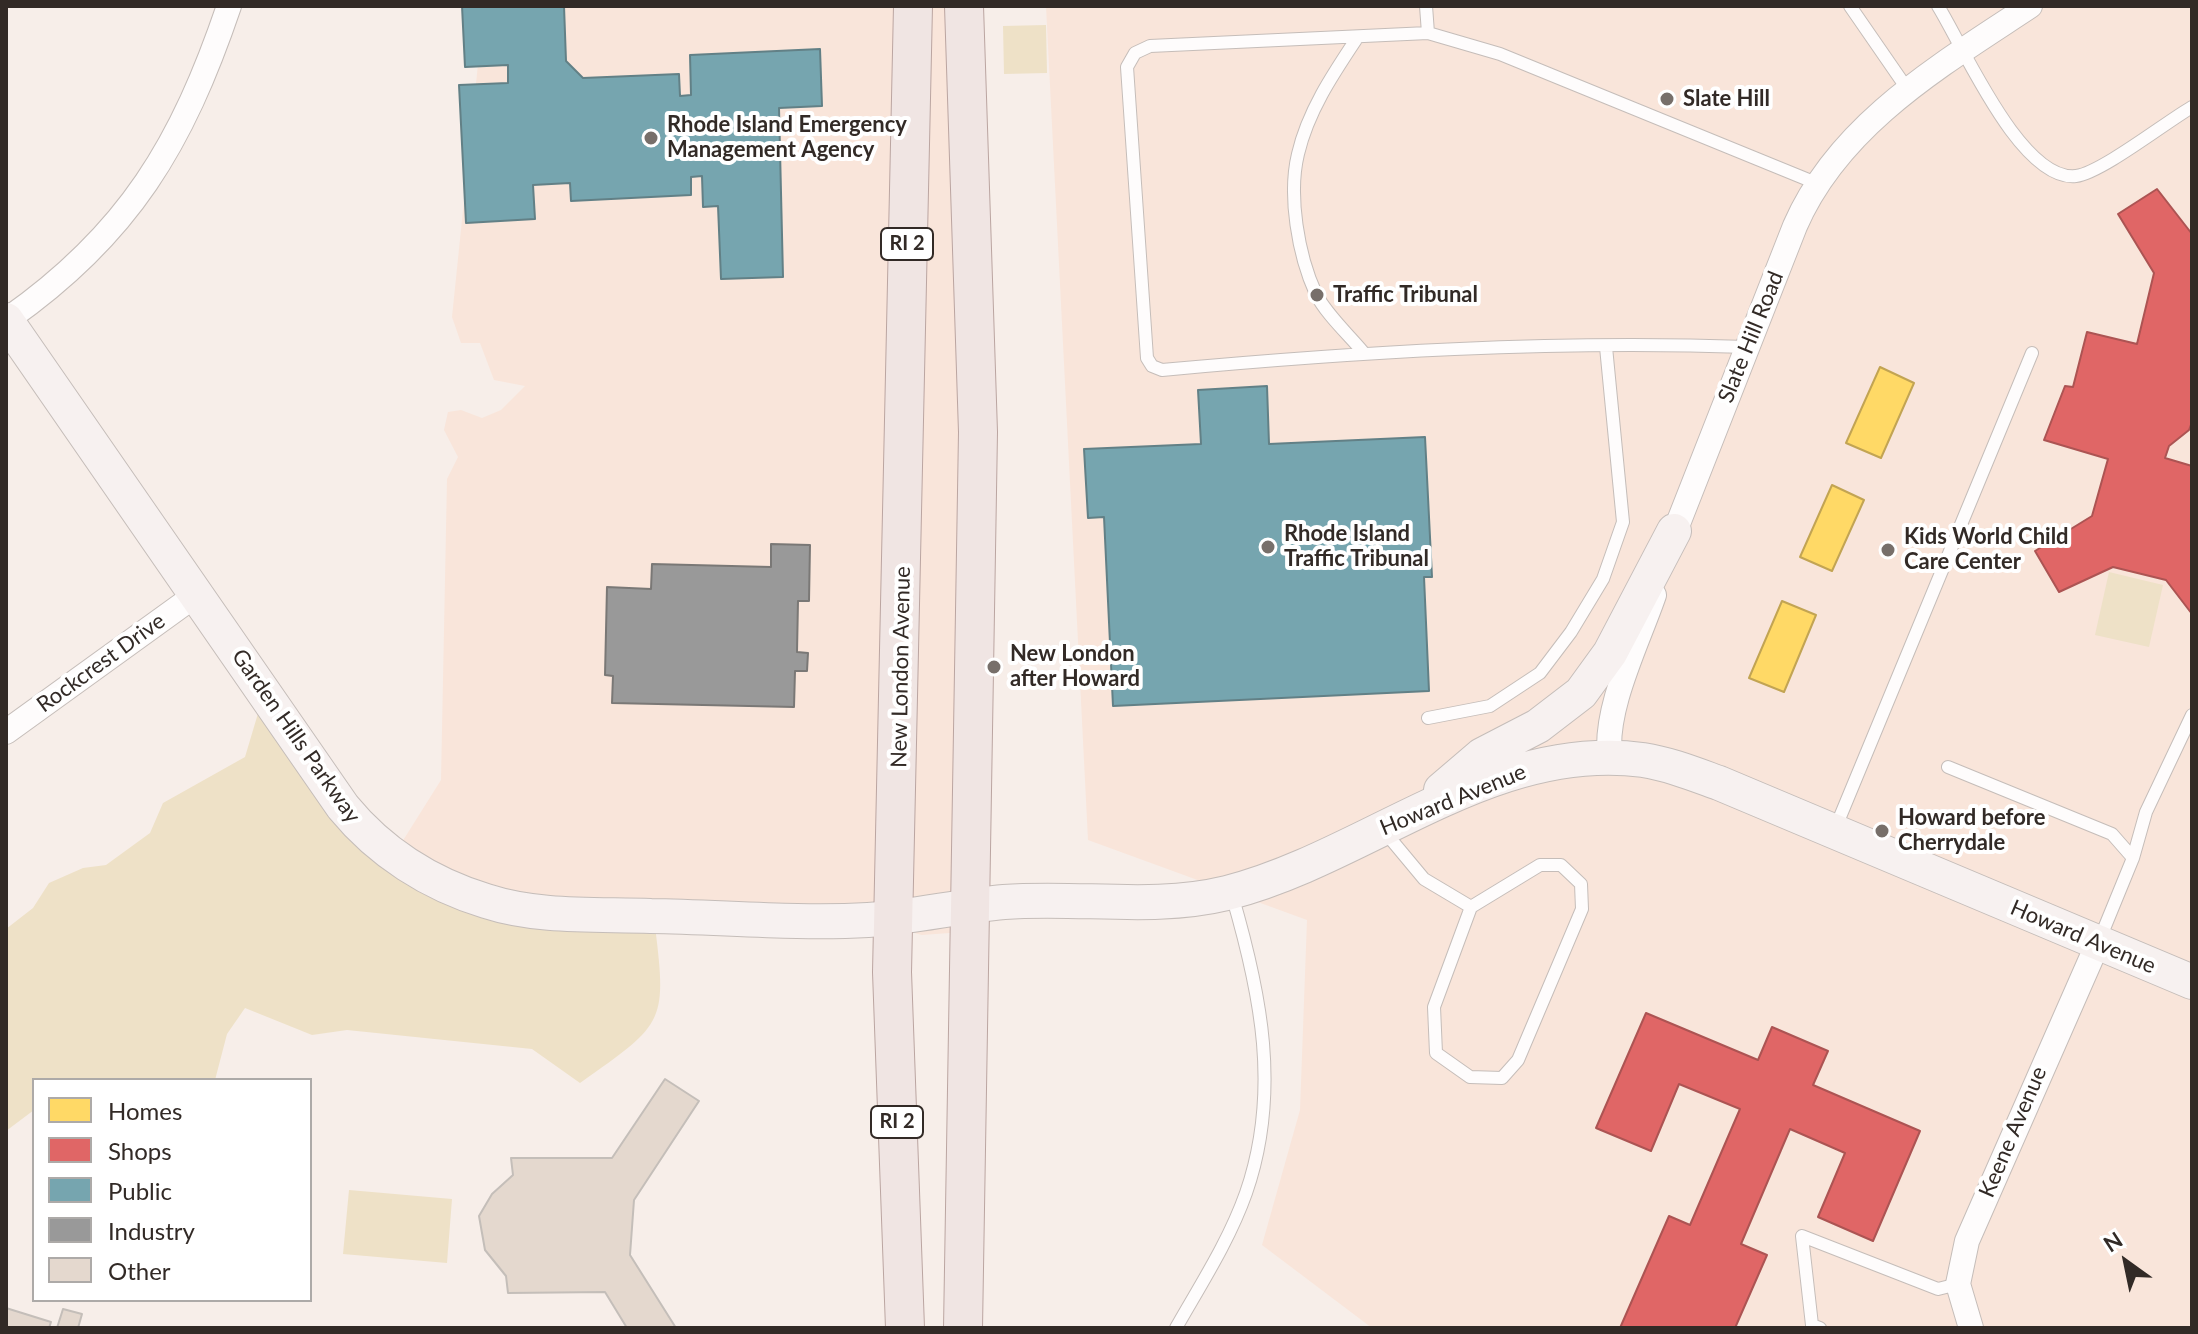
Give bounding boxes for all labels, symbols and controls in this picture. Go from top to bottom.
place label: Slate Hill [1683,86,1770,112]
marker: Slate Hill [1658,90,1676,108]
place label: Rhode Island Emergency Management Agency [667,112,907,164]
marker: Rhode Island Emergency Management Agency [642,129,660,147]
road number: RI 2 [881,228,933,260]
street label: Slate Hill Road [1713,267,1789,407]
place label: Traffic Tribunal [1333,282,1478,308]
marker: Traffic Tribunal [1308,286,1326,304]
place label: Rhode Island Traffic Tribunal [1284,521,1429,572]
place label: Kids World Child Care Center [1904,524,2069,576]
marker: Rhode Island Traffic Tribunal [1259,538,1277,556]
marker: Kids World Child Care Center [1879,541,1897,559]
street label: New London Avenue [886,566,916,768]
street label: Rockcrest Drive [32,608,170,718]
place label: New London after Howard [1010,641,1140,692]
street label: Garden Hills Parkway [226,644,366,828]
marker: New London after Howard [985,658,1003,676]
street label: Howard Avenue [1376,759,1530,841]
place label: Howard before Cherrydale [1898,805,2045,856]
marker: Howard before Cherrydale [1873,822,1891,840]
street label: Howard Avenue [2006,895,2160,979]
street label: Keene Avenue [1974,1063,2052,1201]
legend [32,1078,312,1302]
text: Homes [108,1096,182,1125]
road number: RI 2 [871,1106,923,1138]
text: Shops [108,1136,172,1165]
text: Public [108,1176,172,1205]
text: Industry [108,1216,195,1245]
north arrow [2086,1222,2166,1302]
text: N [2098,1226,2127,1257]
text: Other [108,1256,171,1285]

